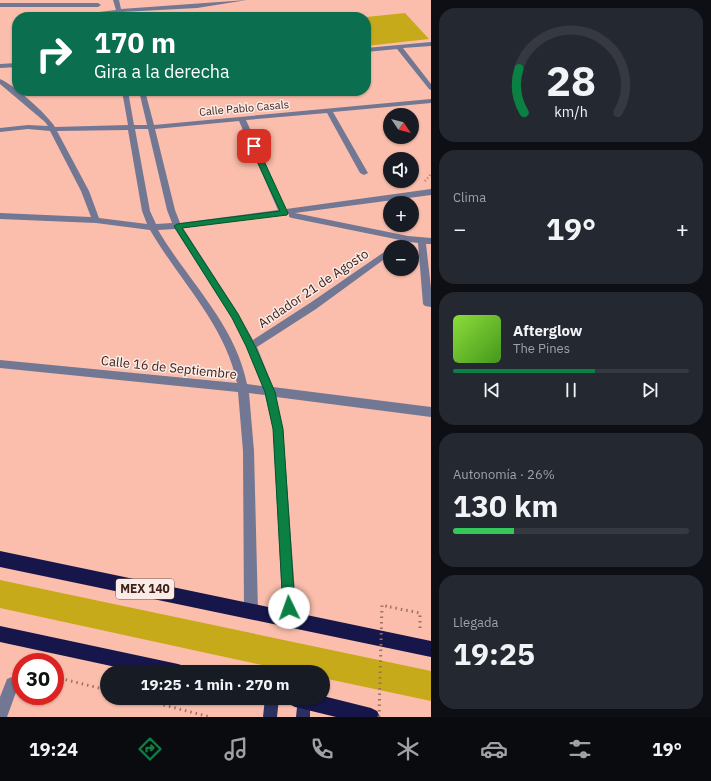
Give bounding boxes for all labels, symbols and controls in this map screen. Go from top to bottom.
text: 170 m [94,24,176,61]
icon: right [28,28,80,80]
text: 28 [546,53,596,107]
text: Gira a la derecha [94,60,230,83]
street label: Calle Pablo Casals [198,97,290,119]
text: km/h [554,101,588,120]
north arrow [383,108,419,144]
map controls [383,108,419,276]
pin [237,129,271,163]
icon: arrive [243,135,265,157]
button: sound [383,152,419,188]
text: Clima [453,189,486,206]
button: + [383,196,419,232]
text: 19° [546,209,596,248]
text: − [453,214,466,243]
text: + [676,214,689,243]
button: − [383,240,419,276]
street label: Andador 21 de Agosto [255,245,372,332]
text: Afterglow [513,321,582,340]
text: The Pines [513,340,570,357]
street label: Calle 16 de Septiembre [100,352,238,383]
icon: previous [481,379,503,401]
icon: pause [560,379,582,401]
icon: next [639,379,661,401]
text: Autonomía · 26% [453,466,555,483]
text: 130 km [453,486,558,525]
road number: MEX 140 [116,579,174,599]
position arrow [268,587,310,629]
text: Llegada [453,614,498,631]
text: 19:25 [453,634,535,673]
speed limit sign: 30 [12,653,64,705]
text: 19:25 · 1 min · 270 m [141,675,289,694]
icon: directions [136,735,164,763]
icon: music [222,735,250,763]
icon: phone [308,735,336,763]
icon: climate [394,735,422,763]
icon: car [480,735,508,763]
icon: filters [566,735,594,763]
text: 19:24 [29,738,78,761]
text: 19° [652,738,682,761]

